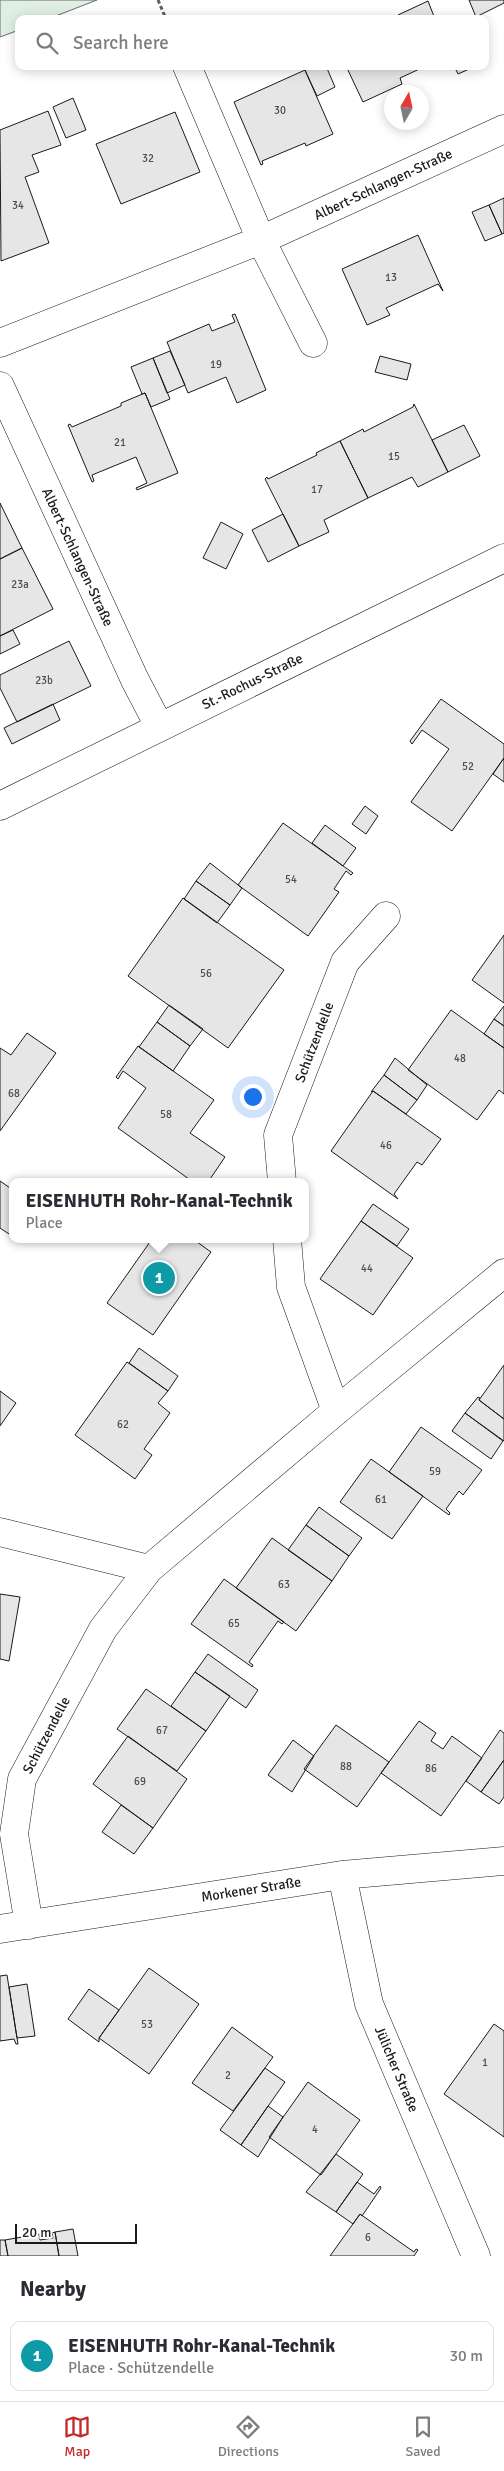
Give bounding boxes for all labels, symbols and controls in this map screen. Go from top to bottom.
search box [15,15,489,70]
icon: search [33,29,61,57]
text: Search here [73,31,169,55]
north arrow [384,85,429,130]
house number: 30 [274,104,286,117]
street label: Albert-Schlangen-Straße [311,145,455,224]
house number: 32 [142,152,154,165]
house number: 34 [12,199,24,212]
house number: 13 [385,271,397,284]
house number: 19 [210,358,222,371]
house number: 21 [114,436,126,449]
house number: 15 [388,450,400,463]
house number: 17 [311,483,323,496]
street label: Albert-Schlangen-Straße [38,485,117,629]
house number: 23a [11,578,29,591]
street label: St.-Rochus-Straße [199,650,306,713]
house number: 23b [35,674,53,687]
house number: 52 [462,760,474,773]
house number: 54 [285,873,297,886]
house number: 56 [200,967,212,980]
street label: Schützendelle [291,1000,338,1085]
house number: 48 [454,1052,466,1065]
your location [240,1084,266,1110]
house number: 68 [8,1087,20,1100]
house number: 58 [160,1108,172,1121]
house number: 46 [380,1139,392,1152]
popup [9,1178,309,1243]
text: EISENHUTH Rohr-Kanal-Technik [25,1189,293,1213]
text: Place [25,1213,63,1233]
pin: 1 [143,1259,175,1297]
house number: 44 [361,1262,373,1275]
house number: 62 [117,1418,129,1431]
house number: 59 [429,1465,441,1478]
house number: 61 [375,1493,387,1506]
house number: 63 [278,1578,290,1591]
house number: 65 [228,1617,240,1630]
street label: Schützendelle [19,1694,74,1777]
house number: 67 [156,1724,168,1737]
house number: 88 [340,1760,352,1773]
house number: 86 [425,1762,437,1775]
house number: 69 [134,1775,146,1788]
street label: Morkener Straße [200,1873,302,1906]
house number: 53 [141,2018,153,2031]
street label: Jülicher Straße [371,2024,422,2115]
house number: 1 [482,2056,488,2069]
house number: 2 [225,2069,231,2082]
house number: 4 [312,2123,318,2136]
scale bar [15,2221,138,2244]
text: 20 m [22,2224,51,2241]
house number: 6 [365,2231,371,2244]
text: Nearby [20,2276,86,2302]
text: EISENHUTH Rohr-Kanal-Technik [68,2334,335,2358]
text: 1 [33,2346,41,2366]
text: 30 m [449,2346,483,2366]
text: Place · Schützendelle [68,2358,214,2378]
tab: Map [63,2413,91,2460]
tab: Directions [218,2413,279,2460]
tab: Saved [405,2413,441,2460]

